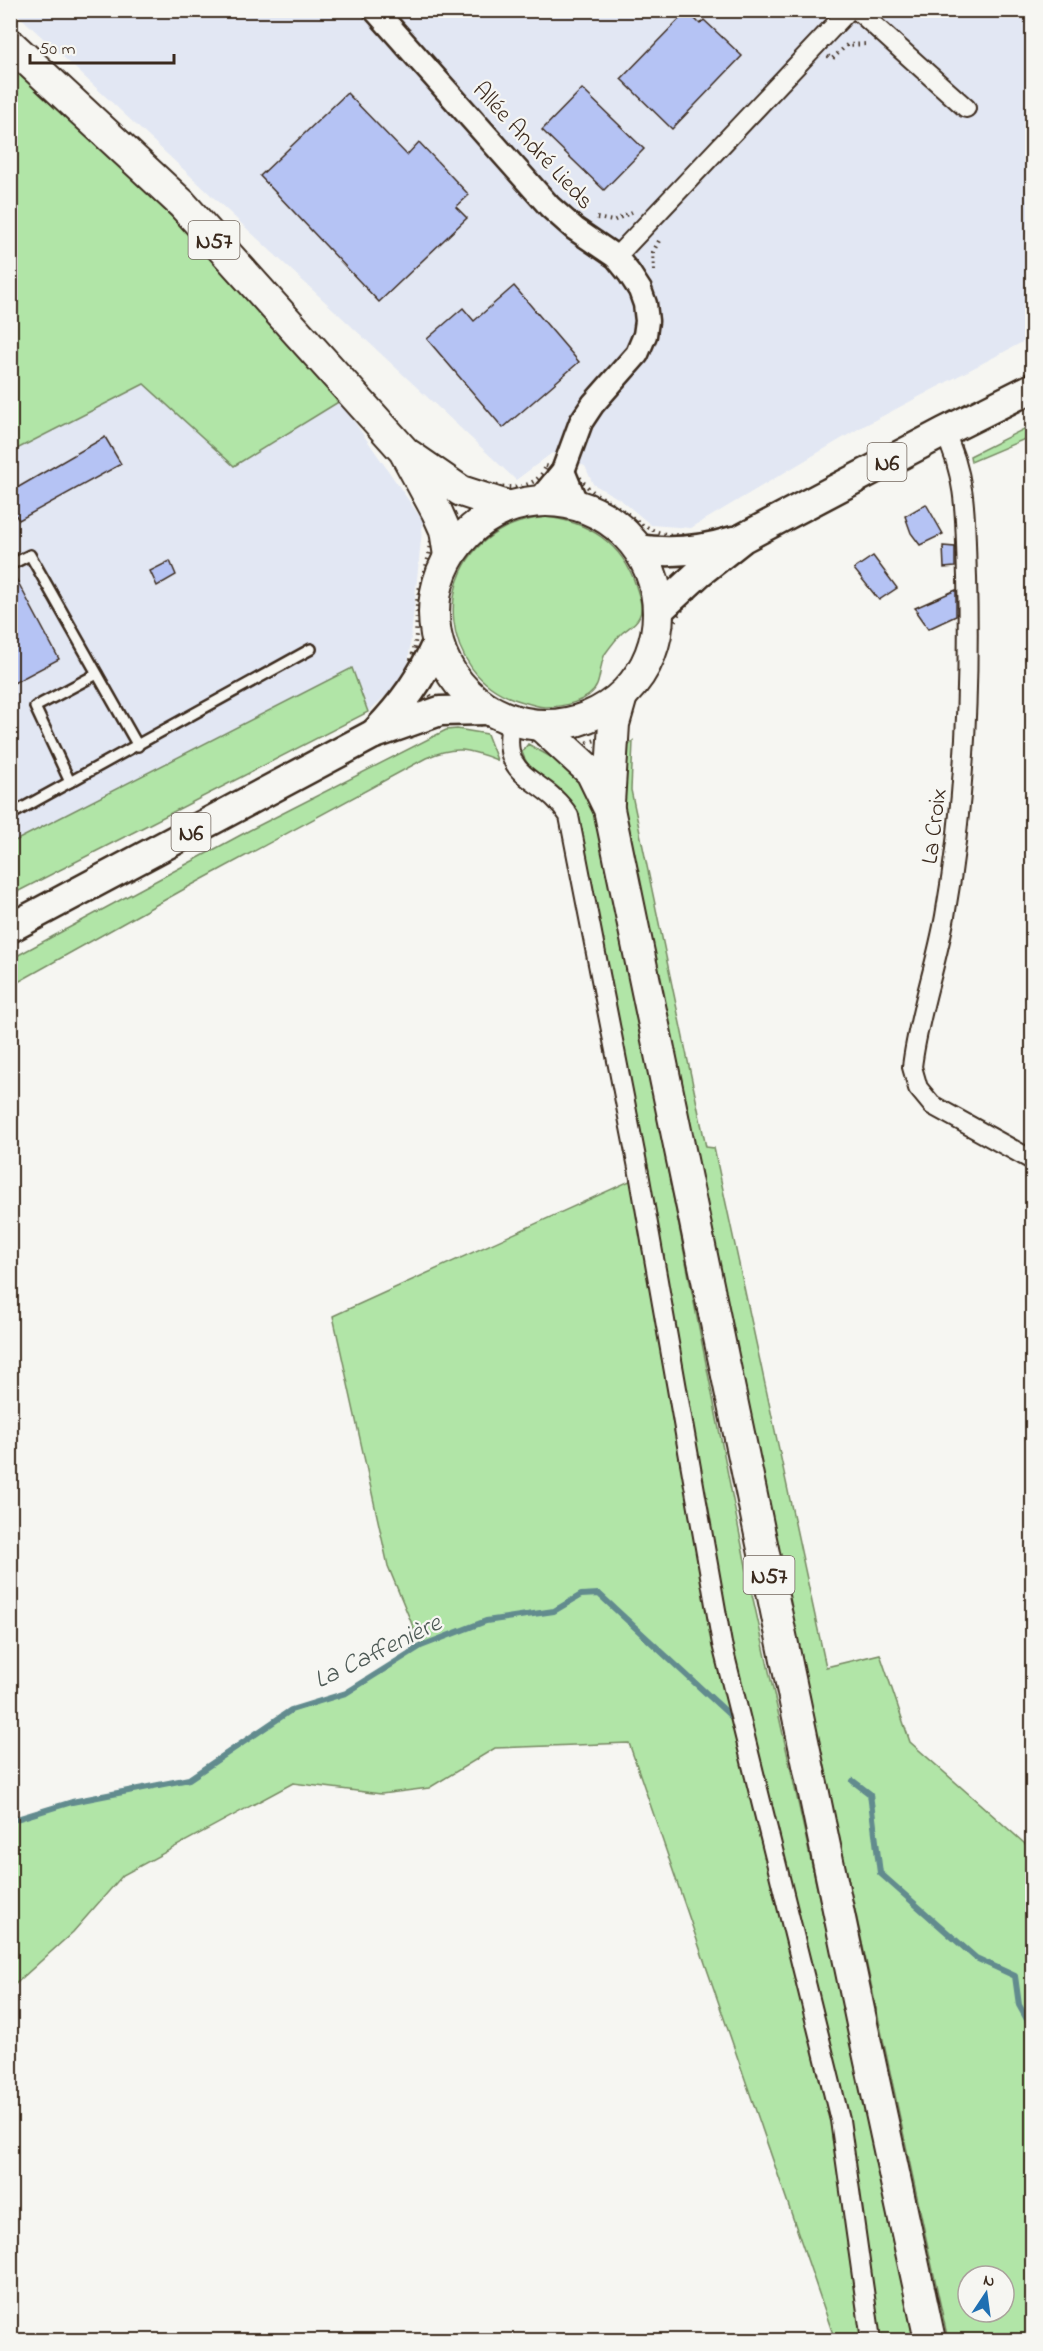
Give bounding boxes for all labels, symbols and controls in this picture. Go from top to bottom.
scale bar [30,27,174,65]
text: 50 m [39,37,76,63]
street label: Allée André Lieds [463,75,601,219]
road number: N57 [188,221,240,259]
road number: N6 [868,443,906,481]
street label: La Croix [913,786,957,866]
road number: N6 [172,813,210,851]
road number: N57 [744,1556,794,1594]
water label: La Caffenière [308,1605,450,1700]
north arrow [956,2264,1016,2324]
text: N [981,2268,997,2294]

